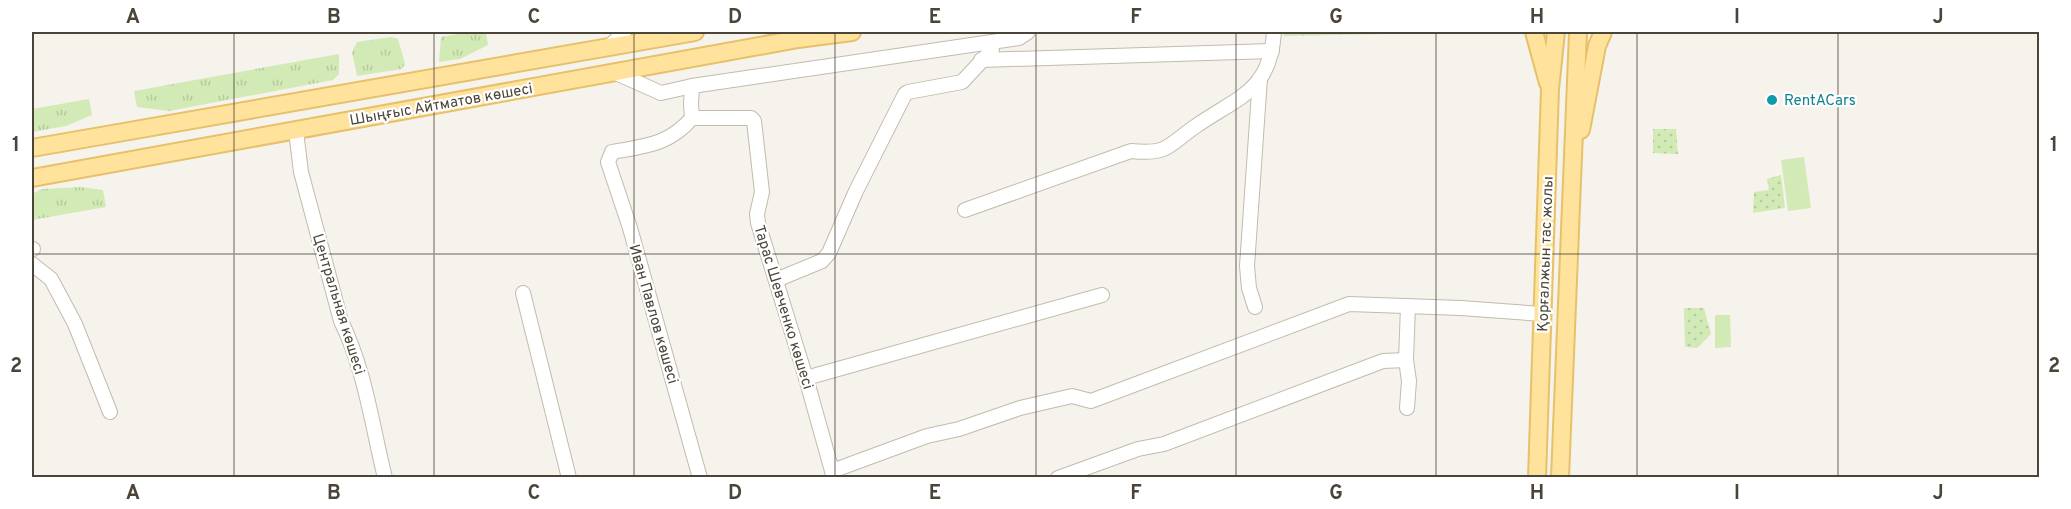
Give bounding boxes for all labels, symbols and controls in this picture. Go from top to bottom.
text: A [126,5,140,31]
text: B [327,5,341,31]
text: C [528,5,540,31]
text: D [728,5,742,31]
text: E [929,5,941,31]
text: F [1130,5,1142,31]
text: G [1329,5,1343,31]
text: H [1530,5,1544,31]
text: I [1734,5,1740,31]
text: J [1932,5,1944,31]
street label: Шыңғыс Айтматов көшесі [348,80,534,131]
place label: RentACars [1784,92,1856,111]
marker: RentACars [1765,93,1779,107]
text: 1 [12,133,20,159]
text: 1 [2050,133,2058,159]
street label: Қорғалжын тас жолы [1534,176,1559,332]
street label: Тарас Шевченко көшесі [749,223,817,392]
street label: Центральная көшесі [307,232,368,377]
street label: Иван Павлов көшесі [624,243,682,386]
text: 2 [10,354,22,380]
text: 2 [2048,354,2060,380]
text: A [126,481,140,507]
text: B [327,481,341,507]
text: C [528,481,540,507]
text: D [728,481,742,507]
text: E [929,481,941,507]
text: F [1130,481,1142,507]
text: G [1329,481,1343,507]
text: H [1530,481,1544,507]
text: I [1734,481,1740,507]
text: J [1932,481,1944,507]

